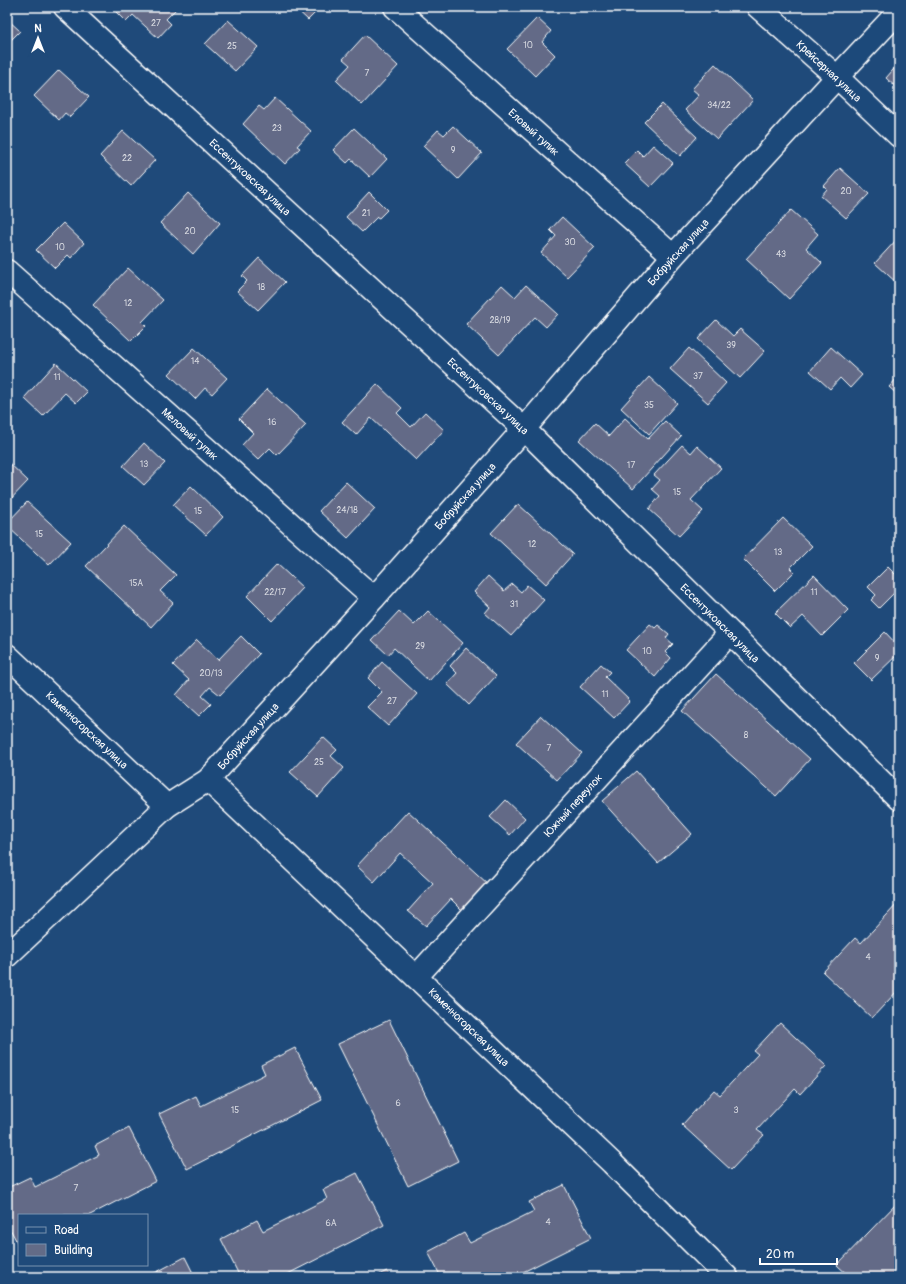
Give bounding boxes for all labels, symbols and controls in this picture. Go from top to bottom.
north arrow [18,18,58,58]
house number: 27 [151,18,161,29]
text: N [34,22,42,35]
street label: Крейсерная улица [794,38,864,105]
house number: 10 [523,40,533,51]
house number: 25 [227,41,237,52]
house number: 7 [365,68,370,79]
house number: 34/22 [707,100,731,111]
street label: Еловый тупик [506,106,562,159]
house number: 23 [272,123,282,134]
street label: Ессентуковская улица [206,136,293,218]
house number: 9 [451,145,456,156]
house number: 22 [122,153,132,164]
house number: 20 [840,186,852,197]
house number: 21 [362,208,370,219]
street label: Бобруйская улица [645,216,712,288]
house number: 20 [184,226,196,237]
house number: 30 [564,237,576,248]
house number: 10 [55,242,65,253]
house number: 43 [776,249,786,260]
house number: 18 [257,282,265,293]
house number: 12 [124,298,132,309]
house number: 28/19 [490,315,511,326]
house number: 39 [726,340,736,351]
street label: Ессентуковская улица [444,355,531,437]
house number: 14 [191,356,200,367]
house number: 37 [693,371,703,382]
house number: 11 [53,372,61,383]
house number: 35 [644,400,654,411]
street label: Меловый тупик [159,406,221,463]
house number: 16 [268,417,276,428]
house number: 13 [140,459,148,470]
street label: Бобруйская улица [432,460,499,532]
house number: 17 [627,460,635,471]
house number: 15 [673,487,681,498]
house number: 24/18 [336,505,358,516]
house number: 15 [194,506,202,517]
house number: 15 [35,529,43,540]
house number: 12 [528,539,536,550]
house number: 13 [774,547,782,558]
house number: 15А [129,578,143,589]
street label: Ессентуковская улица [677,581,762,666]
house number: 22/17 [264,587,286,598]
house number: 11 [810,587,818,598]
house number: 31 [510,599,518,610]
house number: 29 [415,641,425,652]
house number: 10 [642,646,652,657]
house number: 9 [875,653,880,664]
house number: 20/13 [200,668,222,679]
street label: Каменногорская улица [43,689,130,772]
house number: 11 [601,689,609,700]
house number: 27 [387,696,397,707]
street label: Бобруйская улица [215,700,282,772]
house number: 8 [744,730,749,741]
house number: 7 [547,743,552,754]
house number: 25 [314,757,324,768]
street label: Южный переулок [542,771,605,840]
house number: 4 [865,952,871,963]
street label: Каменногорская улица [426,985,512,1069]
house number: 6 [395,1098,401,1109]
house number: 15 [231,1105,239,1116]
house number: 3 [733,1105,739,1116]
house number: 7 [74,1183,79,1194]
legend [18,1214,148,1266]
house number: 4 [545,1217,551,1228]
house number: 6А [325,1218,337,1229]
text: Road [54,1223,79,1238]
scale bar [760,1240,837,1266]
text: Building [54,1243,93,1258]
text: 20 m [766,1247,795,1262]

